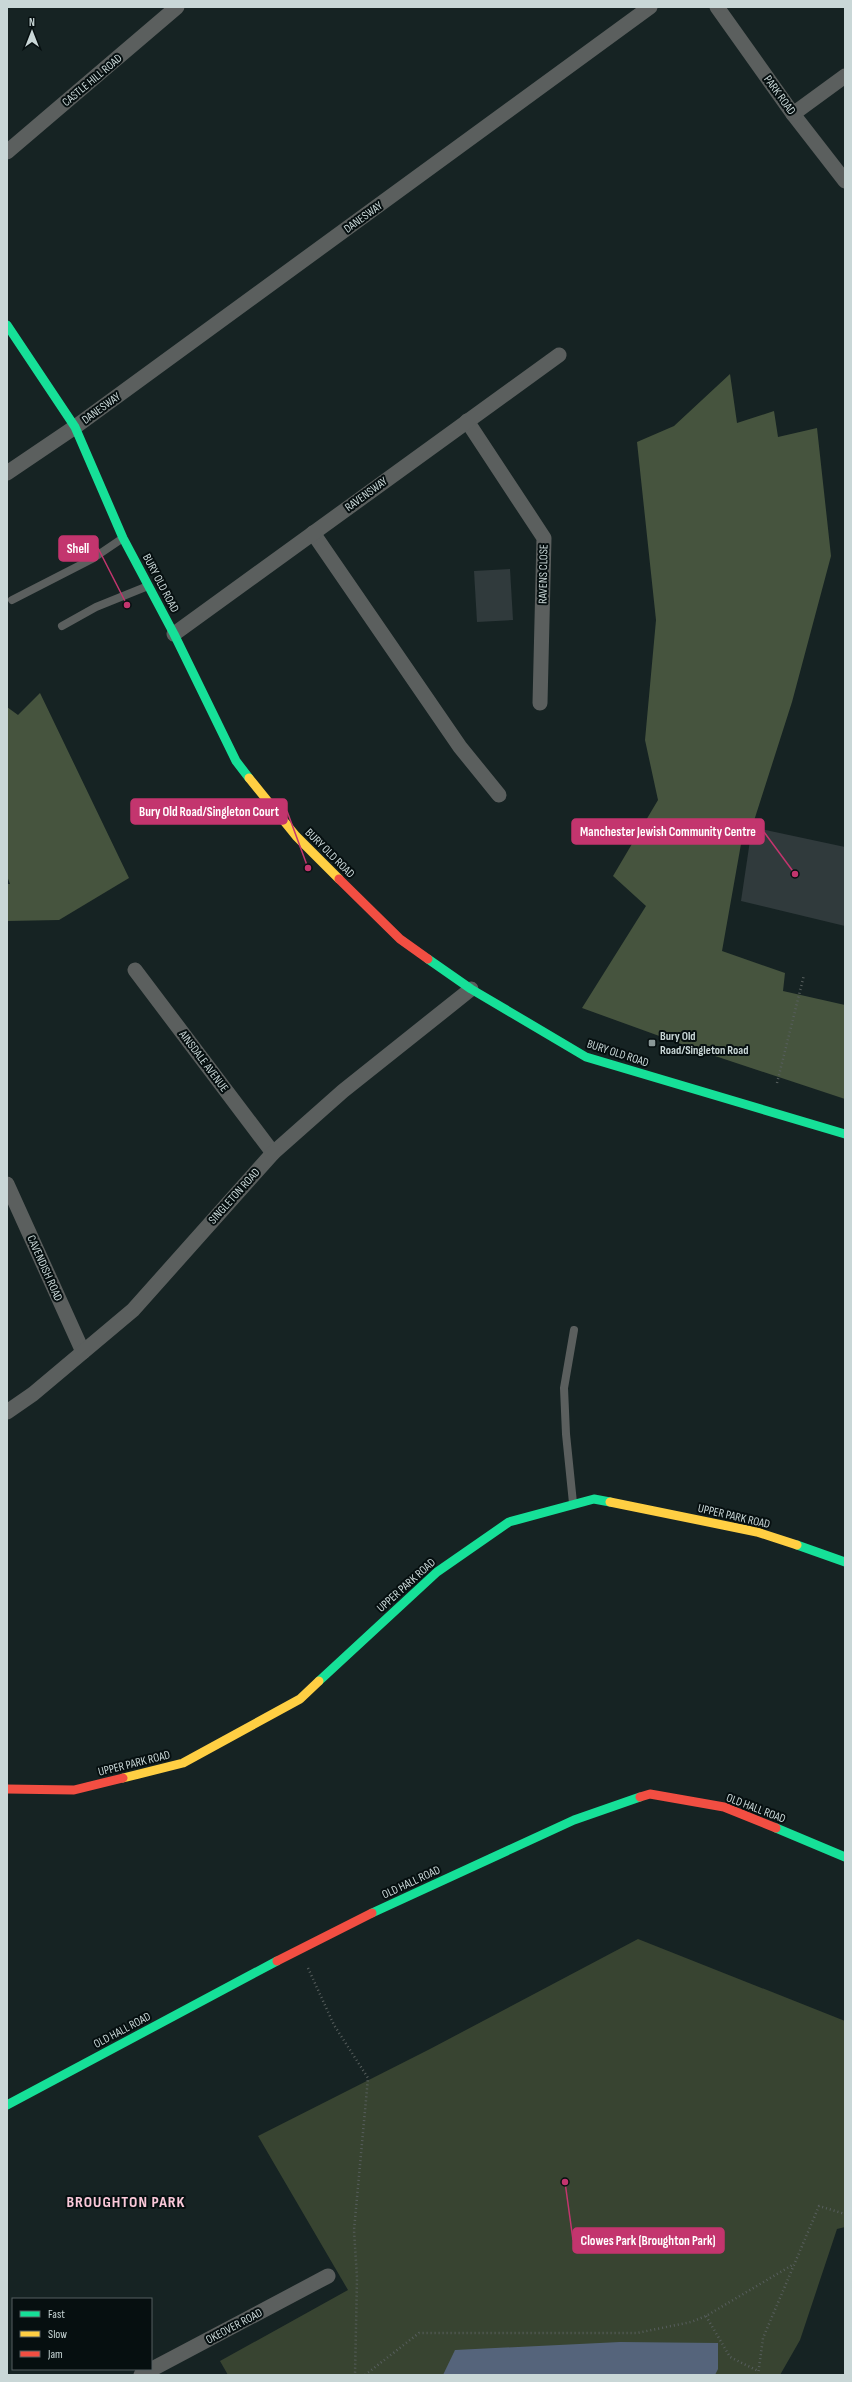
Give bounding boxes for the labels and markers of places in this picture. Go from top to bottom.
callout: Shell [59,536,98,561]
callout: Bury Old Road/Singleton Court [131,799,287,824]
callout: Manchester Jewish Community Centre [572,819,764,844]
place label: Bury Old Road/Singleton Road [660,1029,748,1058]
marker: Bury Old Road/Singleton Road [647,1038,657,1048]
callout: Clowes Park (Broughton Park) [573,2228,724,2253]

